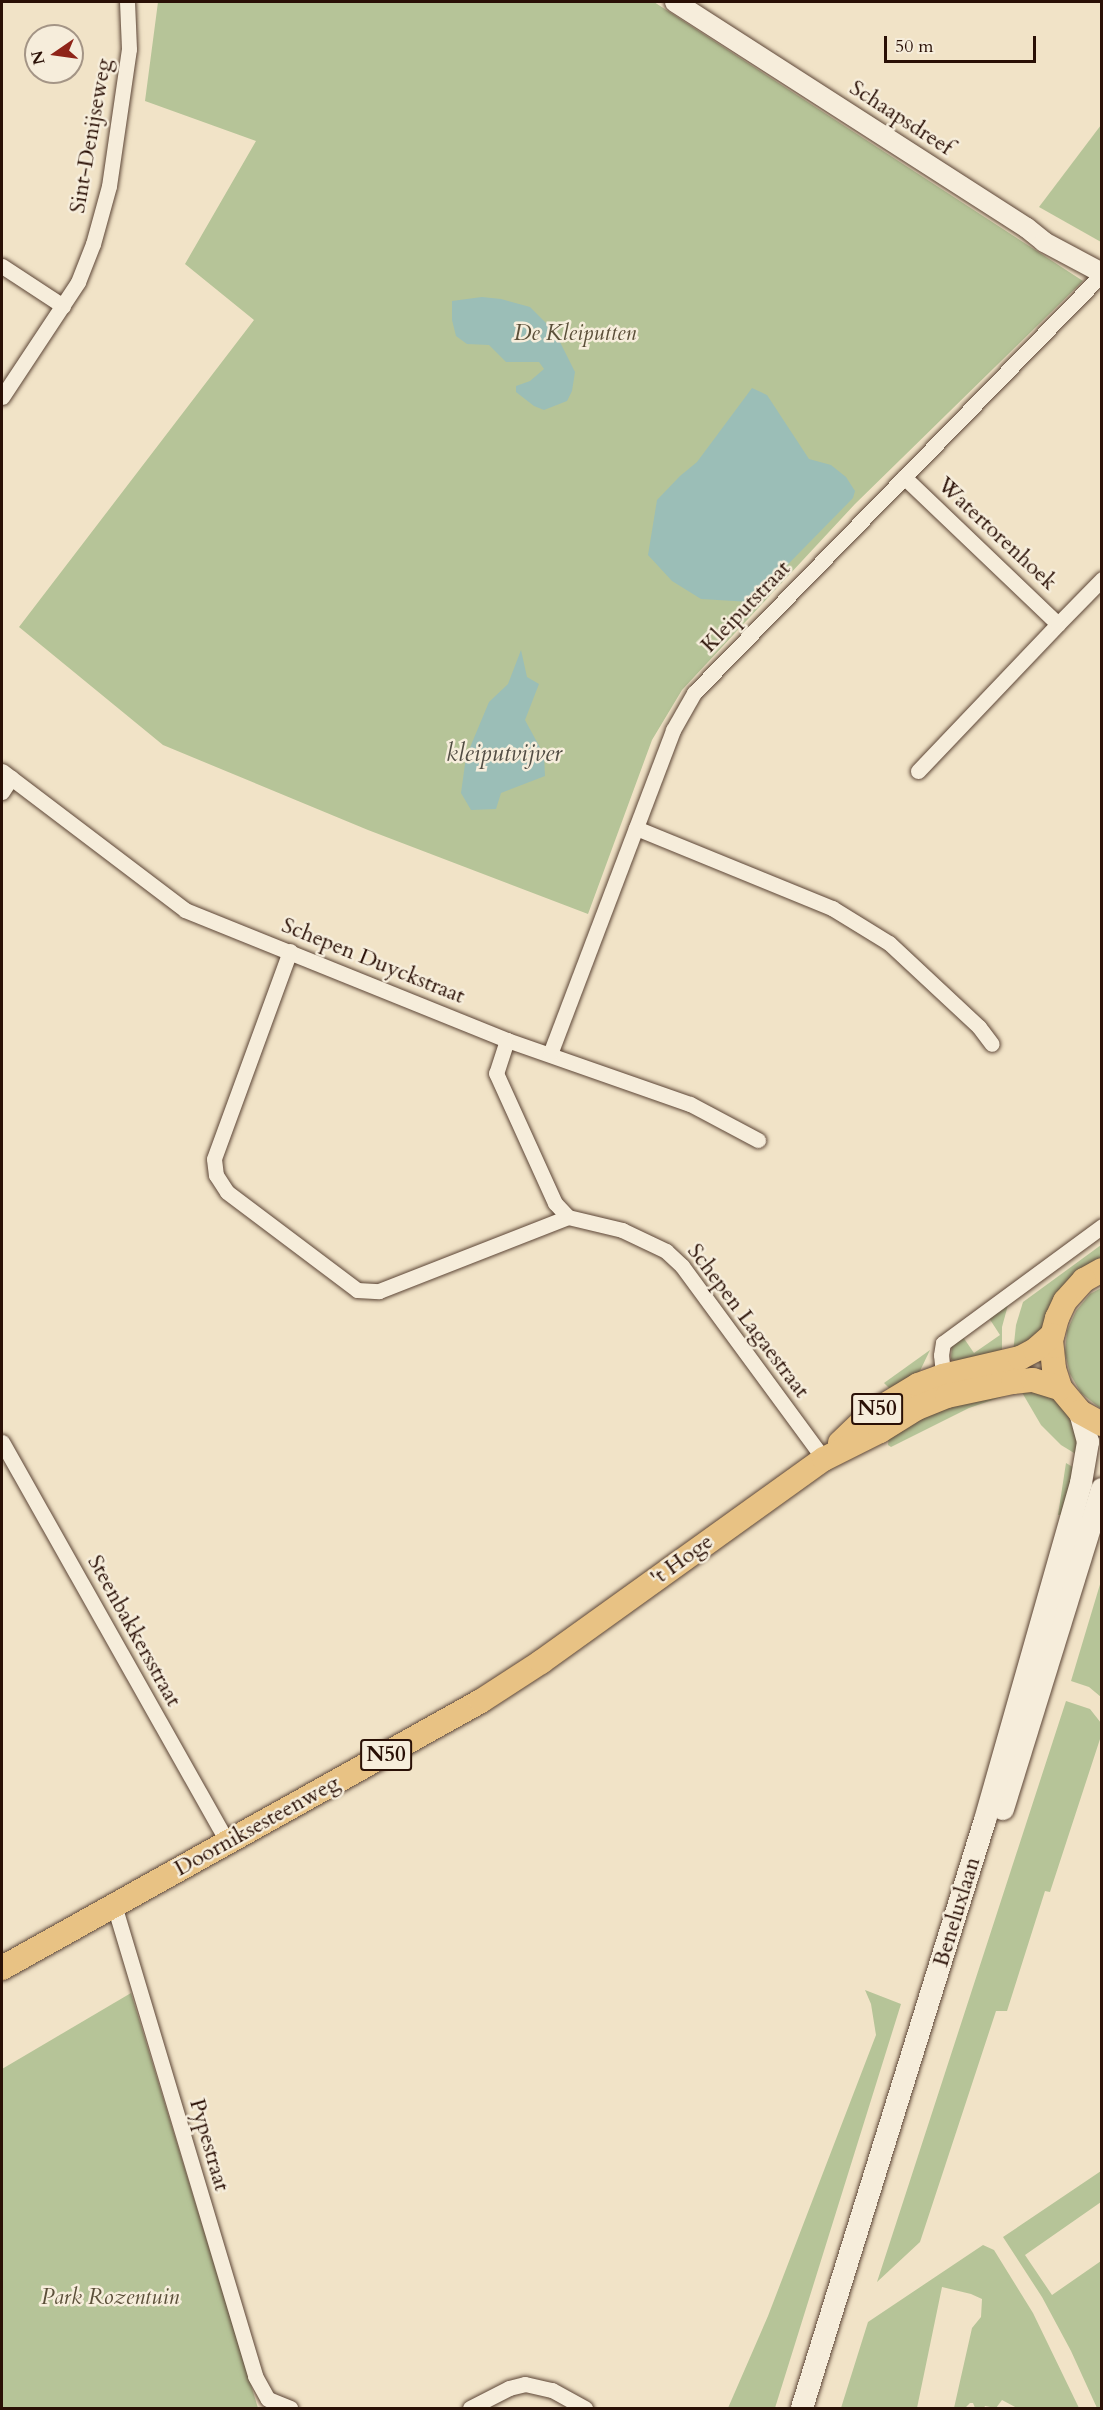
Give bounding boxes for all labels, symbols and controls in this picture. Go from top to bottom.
north arrow [24,24,84,84]
scale bar [887,24,1038,62]
text: 50 m [895,34,934,59]
text: N [26,48,51,67]
street label: Sint-Denijseweg [64,57,118,215]
street label: Schaapsdreef [844,75,958,161]
park label: De Kleiputten [514,321,636,347]
street label: Watertorenhoek [932,472,1062,596]
street label: Kleiputstraat [696,556,796,658]
water label: kleiputvijver [446,740,562,768]
street label: Schepen Duyckstraat [278,912,468,1010]
street label: Schepen Lagaestraat [681,1239,815,1403]
road number: N50 [850,1391,904,1427]
street label: 't Hoge [646,1529,718,1591]
street label: Steenbakkersstraat [81,1551,187,1711]
road number: N50 [359,1737,413,1773]
street label: Doorniksesteenweg [170,1770,344,1882]
street label: Beneluxlaan [928,1854,986,1970]
street label: Pypestraat [183,2096,235,2194]
park label: Park Rozentuin [41,2285,179,2311]

